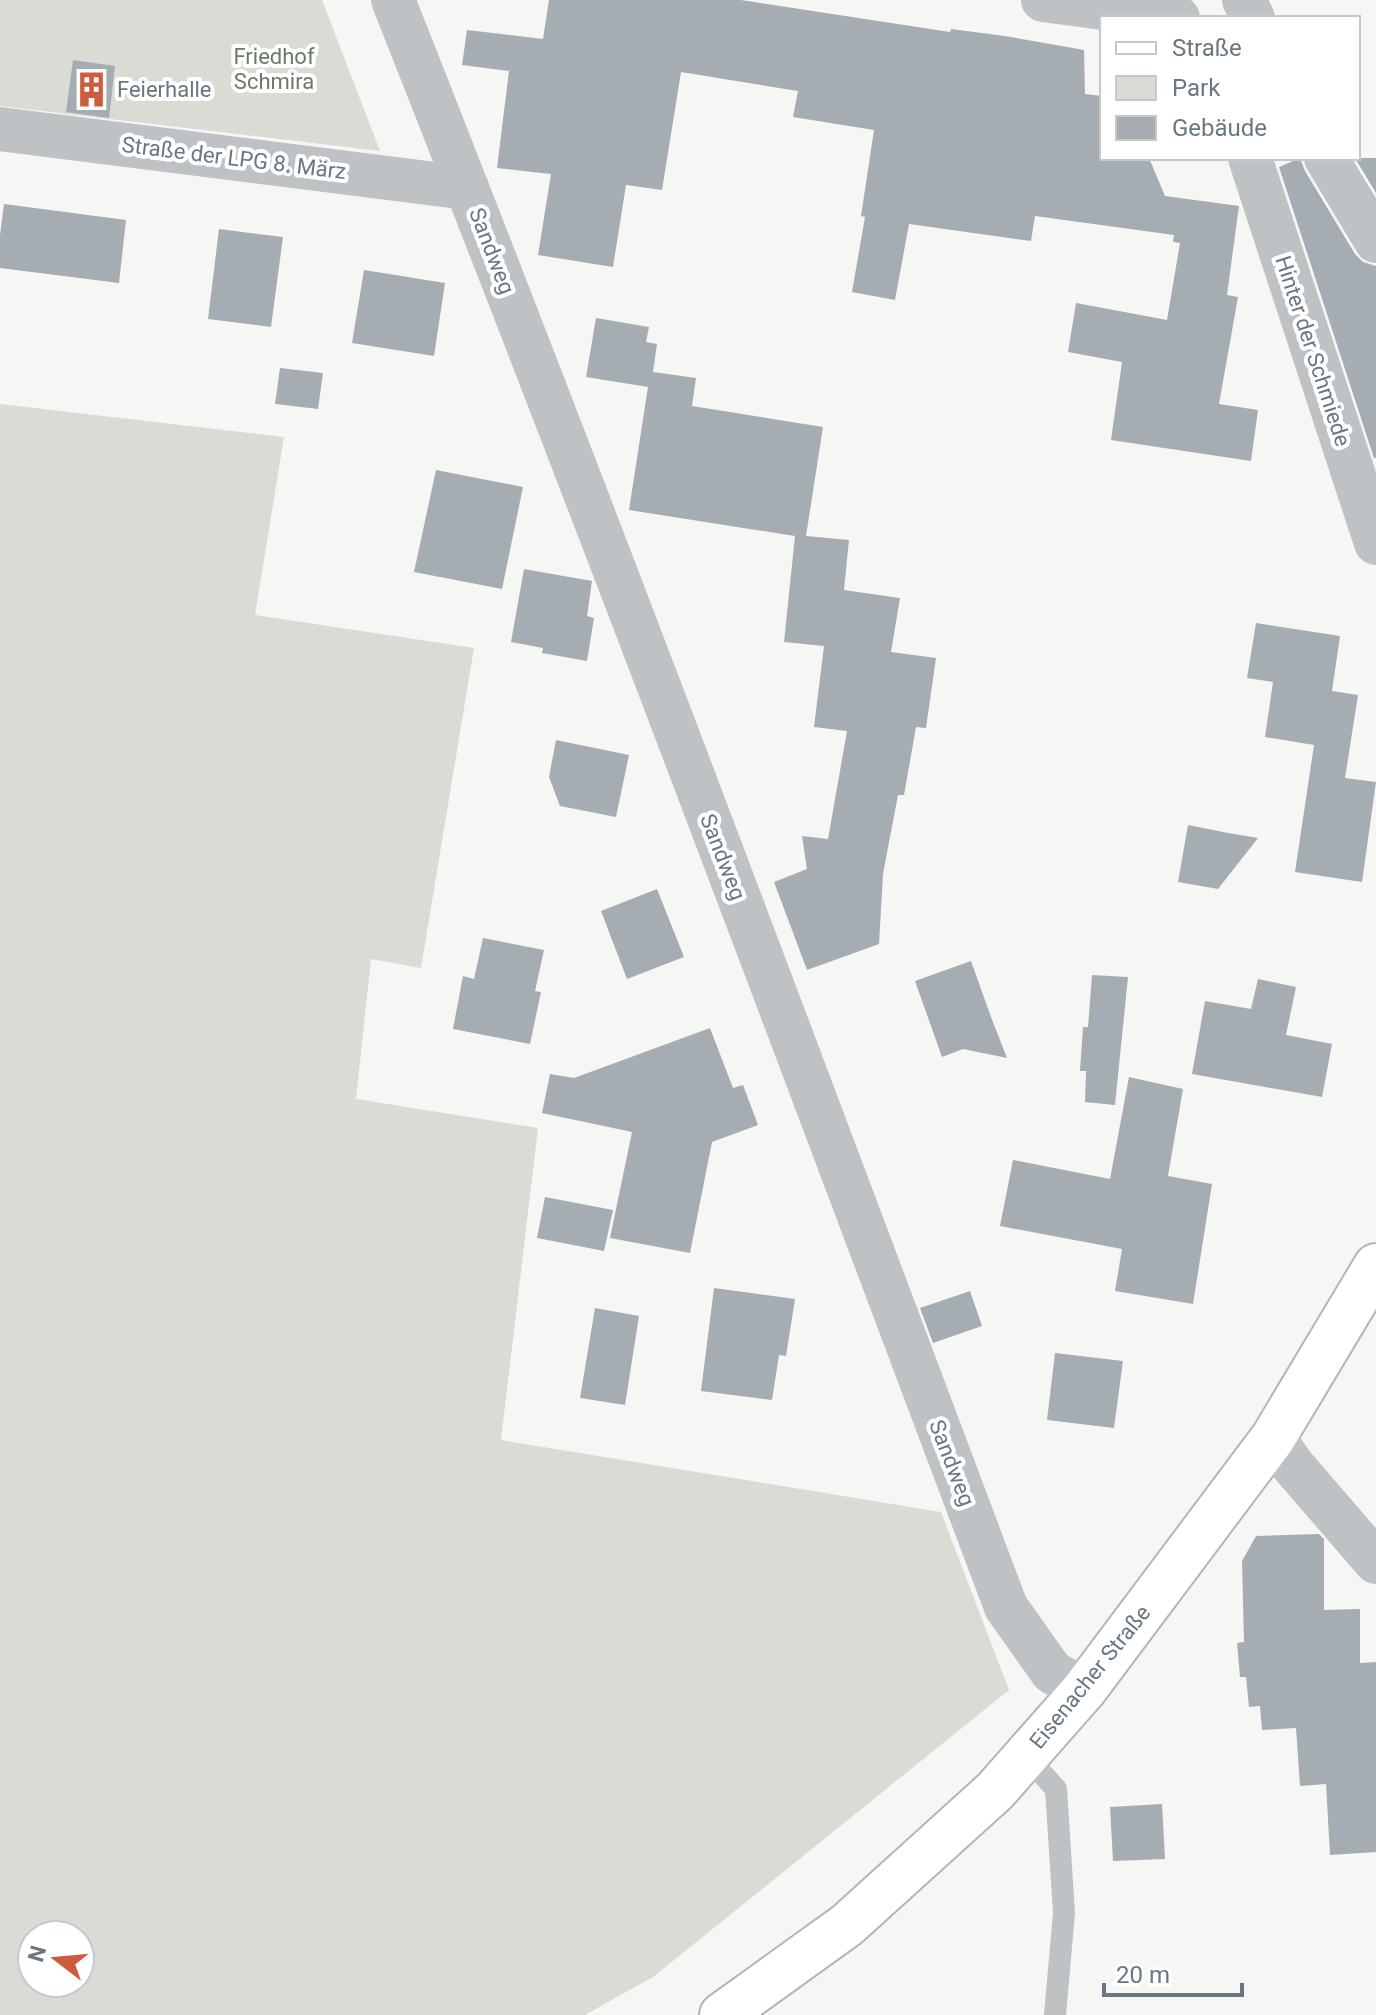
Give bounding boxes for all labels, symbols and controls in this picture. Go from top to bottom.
legend [1100,16,1360,160]
text: Straße [1172,34,1242,62]
park label: Friedhof Schmira [233,44,315,94]
building icon: Feierhalle [72,70,110,108]
text: Park [1172,74,1221,102]
place label: Feierhalle [117,77,212,102]
text: Gebäude [1172,114,1267,142]
street label: Straße der LPG 8. März [120,132,348,184]
street label: Sandweg [464,204,520,298]
street label: Hinter der Schmiede [1270,252,1356,450]
street label: Sandweg [695,810,751,904]
street label: Sandweg [924,1416,980,1510]
street label: Eisenacher Straße [1025,1600,1155,1754]
north arrow [16,1919,96,1999]
text: N [23,1943,51,1965]
scale bar [1104,1947,1242,1997]
text: 20 m [1116,1961,1170,1989]

